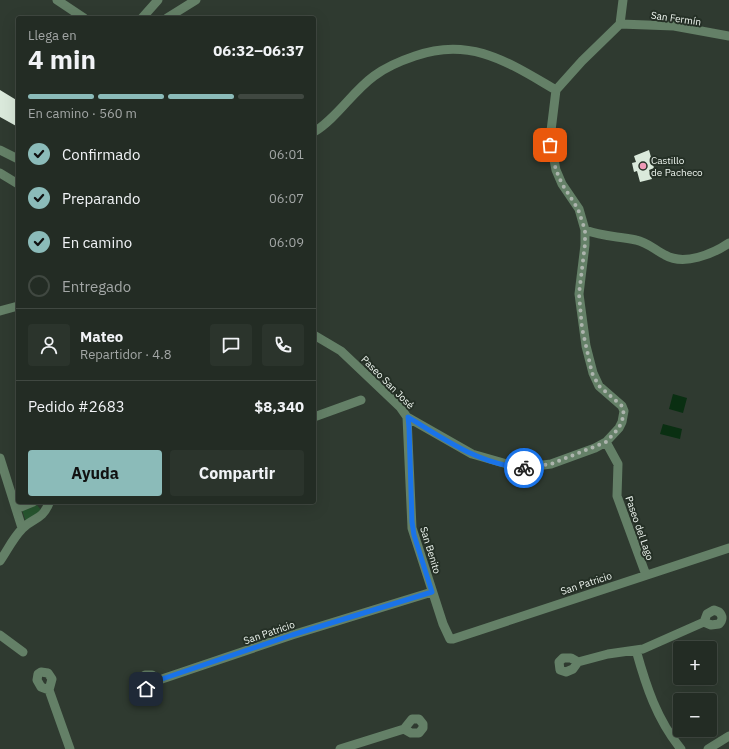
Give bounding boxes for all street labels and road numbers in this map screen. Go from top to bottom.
street label: San Fermín [650,9,702,28]
street label: Paseo San José [358,353,417,412]
street label: Paseo del Lago [622,494,657,562]
street label: San Benito [417,525,444,576]
street label: San Patricio [559,569,614,598]
street label: San Patricio [242,618,297,647]

